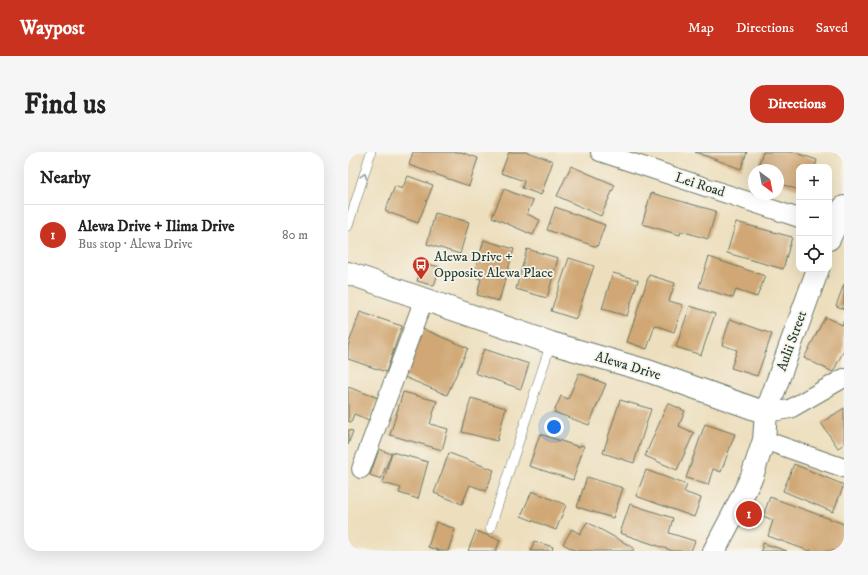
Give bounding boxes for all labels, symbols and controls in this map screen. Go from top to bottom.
text: Waypost [20,17,84,40]
text: Map [688,19,714,37]
text: Directions [736,19,794,37]
text: Saved [816,19,848,37]
button: Directions [750,85,844,123]
text: Find us [24,87,106,122]
north arrow [748,164,784,200]
map controls [796,164,832,272]
button: + [796,164,832,200]
text: Nearby [40,167,90,189]
street label: Lei Road [673,168,727,202]
one-way arrow [359,173,368,180]
button: − [796,200,832,236]
text: Alewa Drive + Ilima Drive [78,217,235,236]
text: 1 [51,227,55,243]
text: 80 m [282,227,308,243]
text: Bus stop · Alewa Drive [78,236,193,252]
button: locate [796,236,832,272]
place label: Alewa Drive + Opposite Alewa Place [434,248,553,282]
bus stop icon: Alewa Drive + Opposite Alewa Place [411,255,431,280]
street label: Aulii Street [773,308,811,374]
street label: Alewa Drive [593,347,663,385]
your location [544,417,564,437]
pin: 1 [736,499,762,529]

